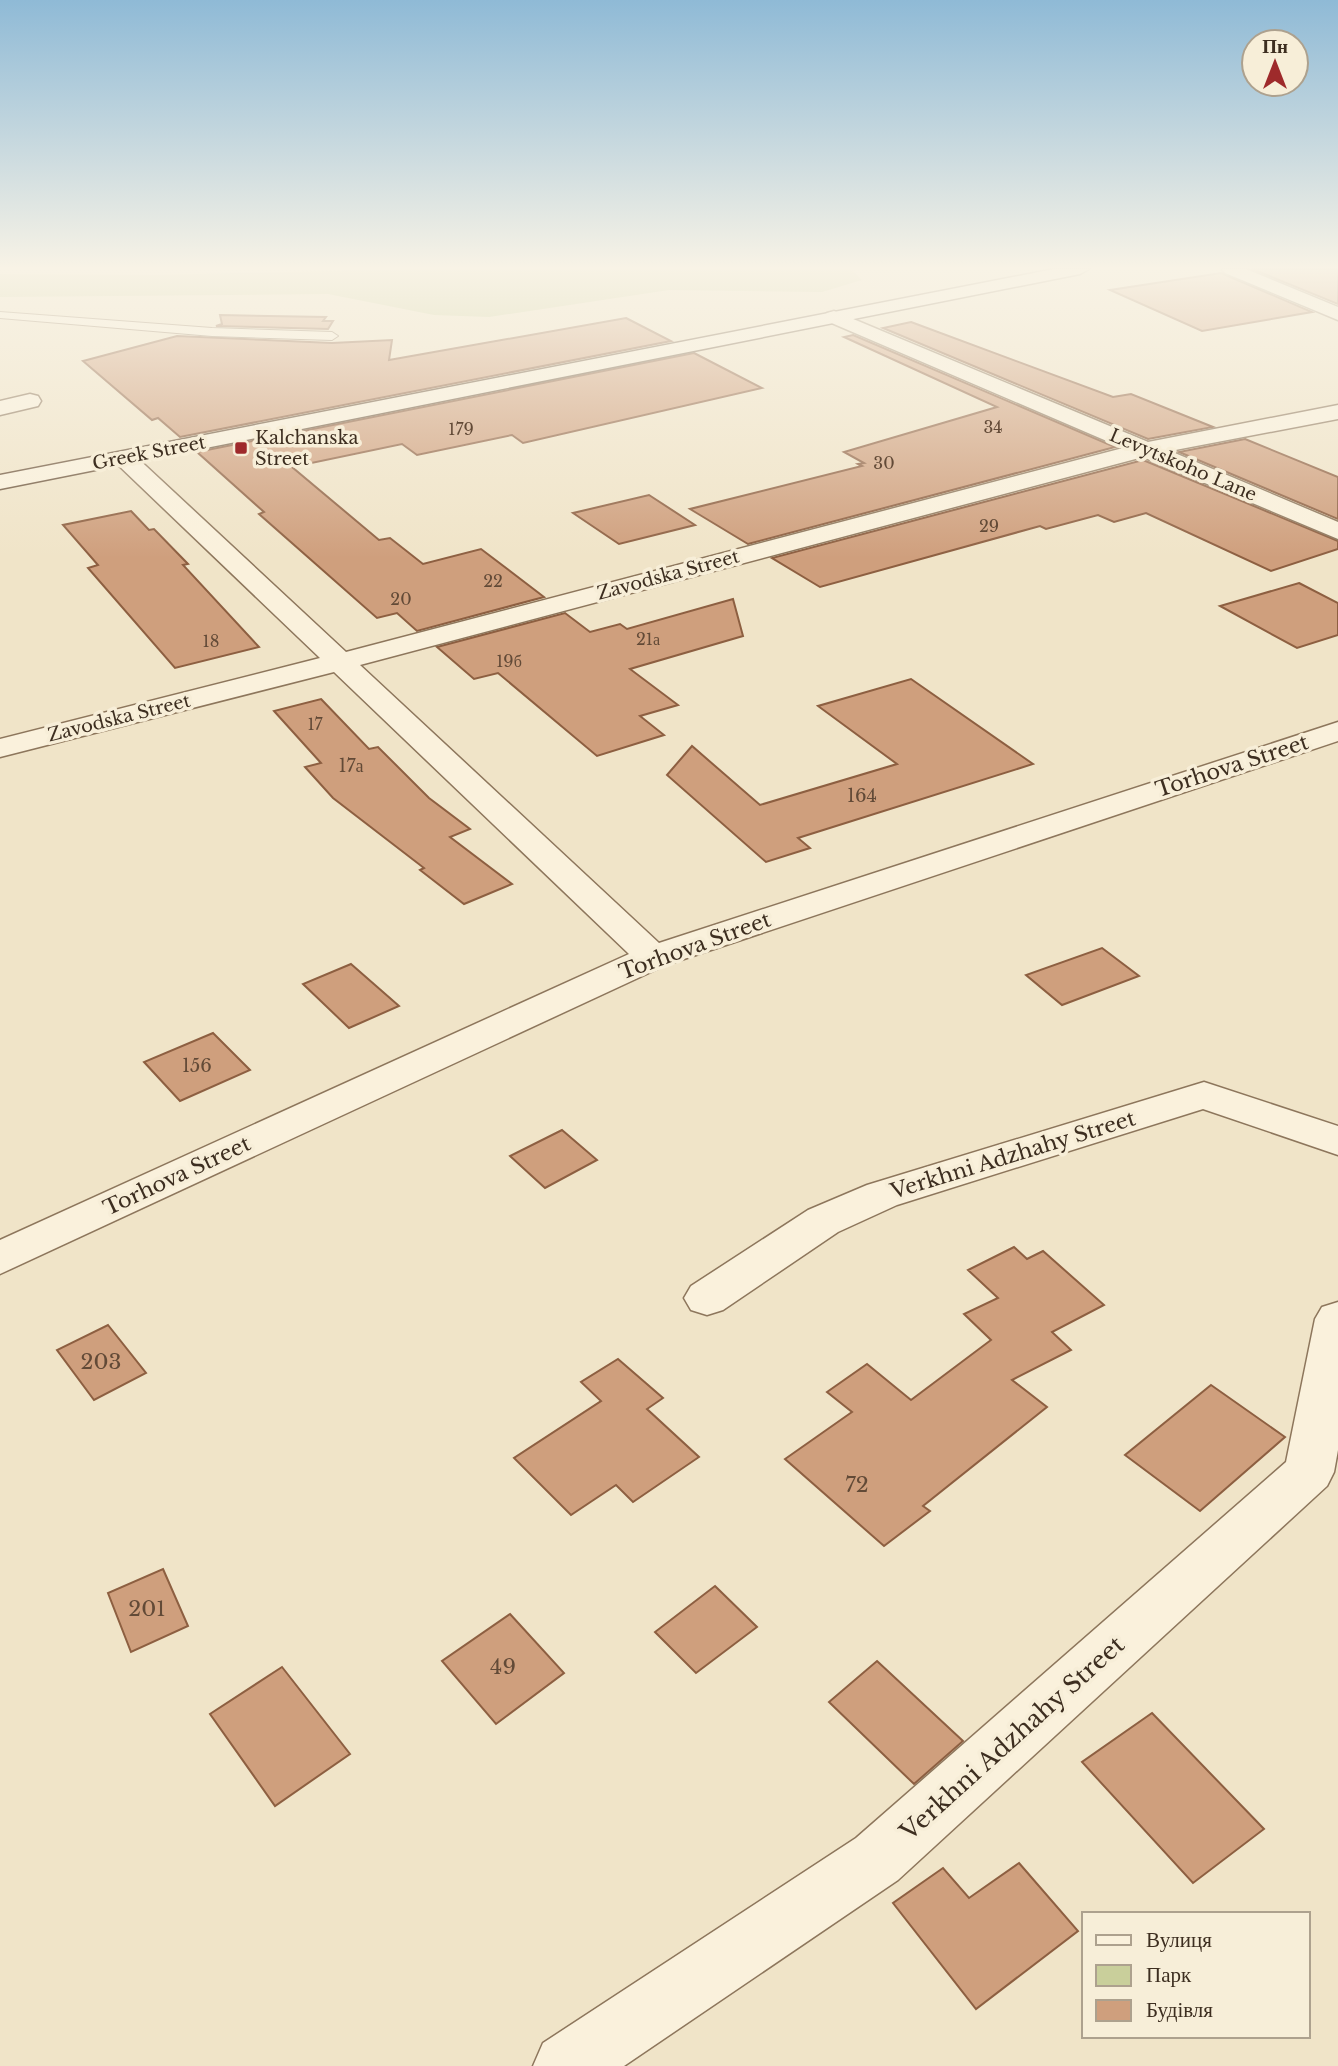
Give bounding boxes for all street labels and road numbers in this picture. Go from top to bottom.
street label: Levytskoho Lane [1106,424,1260,506]
street label: Greek Street [91,431,208,475]
street label: Zavodska Street [594,545,742,605]
street label: Zavodska Street [45,690,193,746]
street label: Torhova Street [1152,729,1312,803]
street label: Torhova Street [616,907,774,985]
street label: Verkhni Adzhahy Street [886,1105,1139,1205]
street label: Torhova Street [99,1131,255,1221]
street label: Verkhni Adzhahy Street [893,1630,1130,1847]

